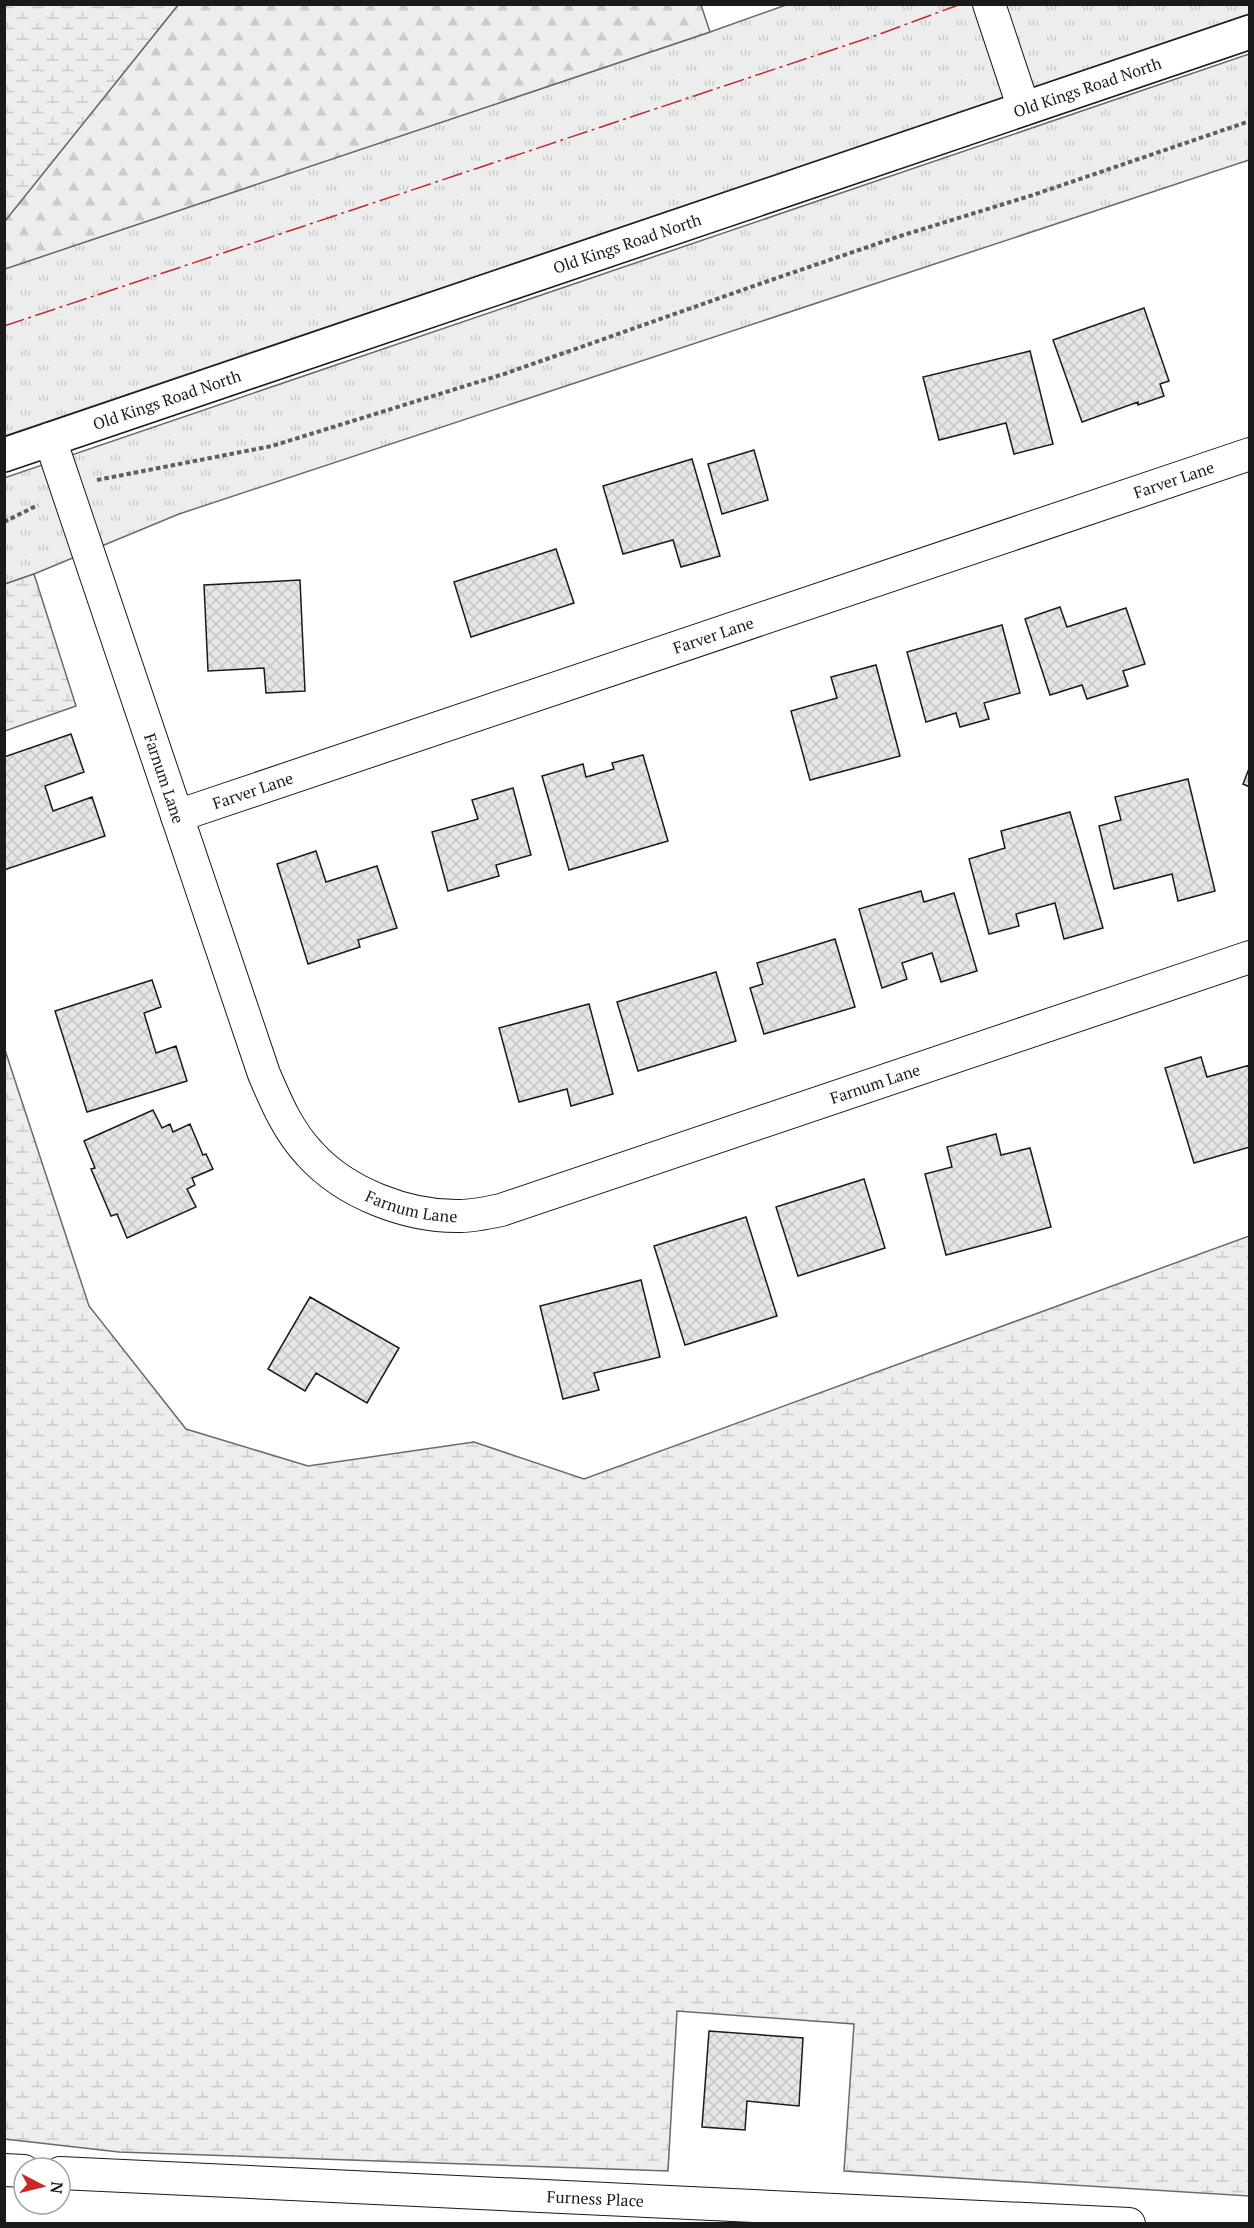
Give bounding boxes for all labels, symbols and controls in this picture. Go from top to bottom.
street label: Old Kings Road North [1010,52,1165,123]
street label: Old Kings Road North [550,208,705,279]
street label: Old Kings Road North [90,364,244,435]
street label: Farver Lane [1131,456,1217,503]
street label: Farver Lane [670,611,756,659]
street label: Farnum Lane [139,730,190,826]
street label: Farver Lane [210,767,296,814]
street label: Farnum Lane [827,1058,923,1109]
street label: Farnum Lane [362,1185,458,1227]
north arrow [12,2156,72,2216]
text: N [45,2180,69,2195]
street label: Furness Place [546,2185,644,2212]

